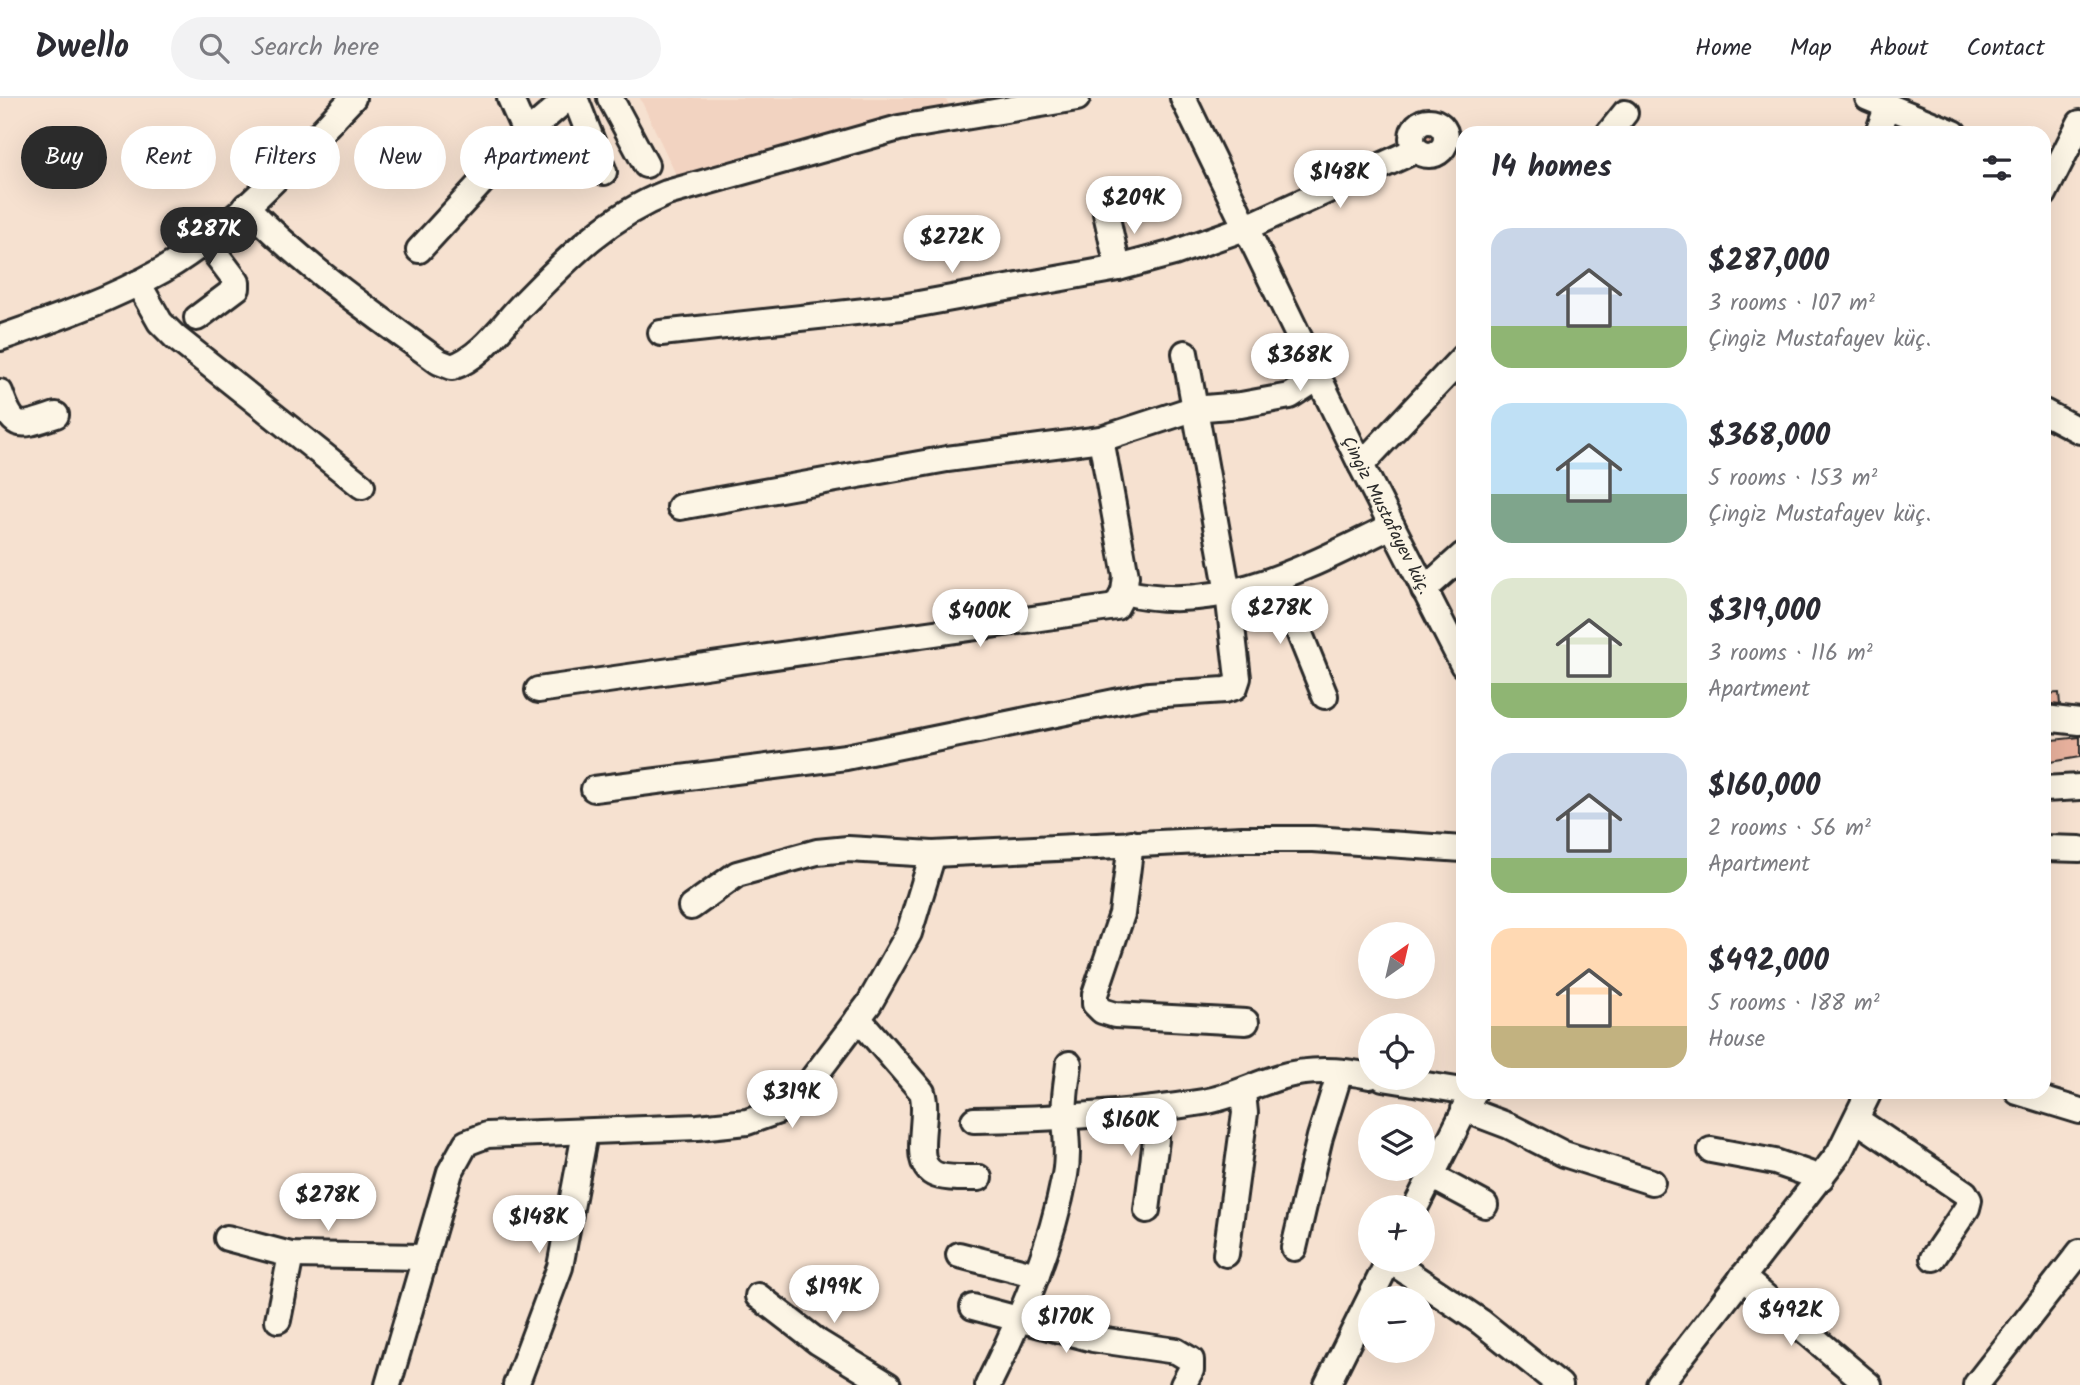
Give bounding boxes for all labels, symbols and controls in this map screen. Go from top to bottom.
search box [171,17,661,80]
text: Dwello [35,22,129,75]
text: Search here [251,27,379,69]
icon: search [195,29,233,67]
text: Home [1695,29,1752,68]
text: Map [1790,29,1832,68]
text: About [1870,29,1928,68]
text: Contact [1966,29,2045,68]
chip: Buy [21,126,107,189]
chip: Rent [121,126,216,189]
chip: Filters [230,126,340,189]
chip: New [354,126,446,189]
chip: Apartment [460,126,614,189]
text: 14 homes [1491,144,1612,192]
icon: filters [1978,149,2016,187]
pin: $148K [1291,150,1389,210]
text: $148K [1310,155,1370,191]
pin: $209K [1085,176,1183,236]
text: $209K [1102,181,1166,217]
pin: $287K [160,208,258,267]
text: $287K [176,212,242,248]
pin: $272K [903,216,1001,275]
text: $272K [919,220,985,256]
text: $287,000 [1708,238,1829,286]
icon: home [1547,256,1631,340]
text: 3 rooms · 107 m² [1708,286,1875,322]
text: Çingiz Mustafayev küç. [1708,322,1931,358]
pin: $368K [1251,334,1349,393]
text: $368K [1267,338,1333,374]
text: $368,000 [1708,413,1830,461]
street label: Çingiz Mustafayev küç. [1333,431,1438,600]
icon: home [1547,431,1631,515]
text: 5 rooms · 153 m² [1708,461,1877,497]
text: Çingiz Mustafayev küç. [1708,497,1931,533]
pin: $278K [1231,587,1329,646]
text: $319,000 [1708,588,1820,636]
pin: $400K [931,589,1029,649]
text: $278K [1247,591,1313,627]
text: $400K [948,594,1012,630]
icon: home [1547,606,1631,690]
text: 3 rooms · 116 m² [1708,636,1873,672]
text: Apartment [1708,672,1810,708]
text: $160,000 [1708,763,1821,811]
icon: home [1547,781,1631,865]
text: 2 rooms · 56 m² [1708,811,1871,847]
text: Apartment [1708,847,1810,883]
north arrow [1358,922,1435,999]
map controls [1358,922,1435,1363]
text: $492,000 [1708,938,1829,986]
icon: home [1547,956,1631,1040]
text: 5 rooms · 188 m² [1708,986,1880,1022]
button: locate [1358,1013,1435,1090]
text: House [1708,1022,1765,1058]
pin: $319K [743,1070,841,1130]
text: $319K [763,1075,821,1111]
pin: $160K [1082,1098,1180,1158]
text: $160K [1102,1103,1160,1139]
button: layers [1358,1104,1435,1181]
pin: $278K [279,1174,377,1233]
text: $278K [295,1178,361,1214]
button: + [1358,1195,1435,1272]
pin: $148K [490,1196,588,1255]
text: $148K [509,1200,569,1236]
pin: $199K [785,1266,883,1325]
text: $199K [805,1270,863,1306]
button: − [1358,1286,1435,1363]
pin: $492K [1742,1288,1840,1348]
text: $492K [1758,1293,1824,1329]
pin: $170K [1017,1296,1115,1355]
text: $170K [1037,1300,1095,1336]

